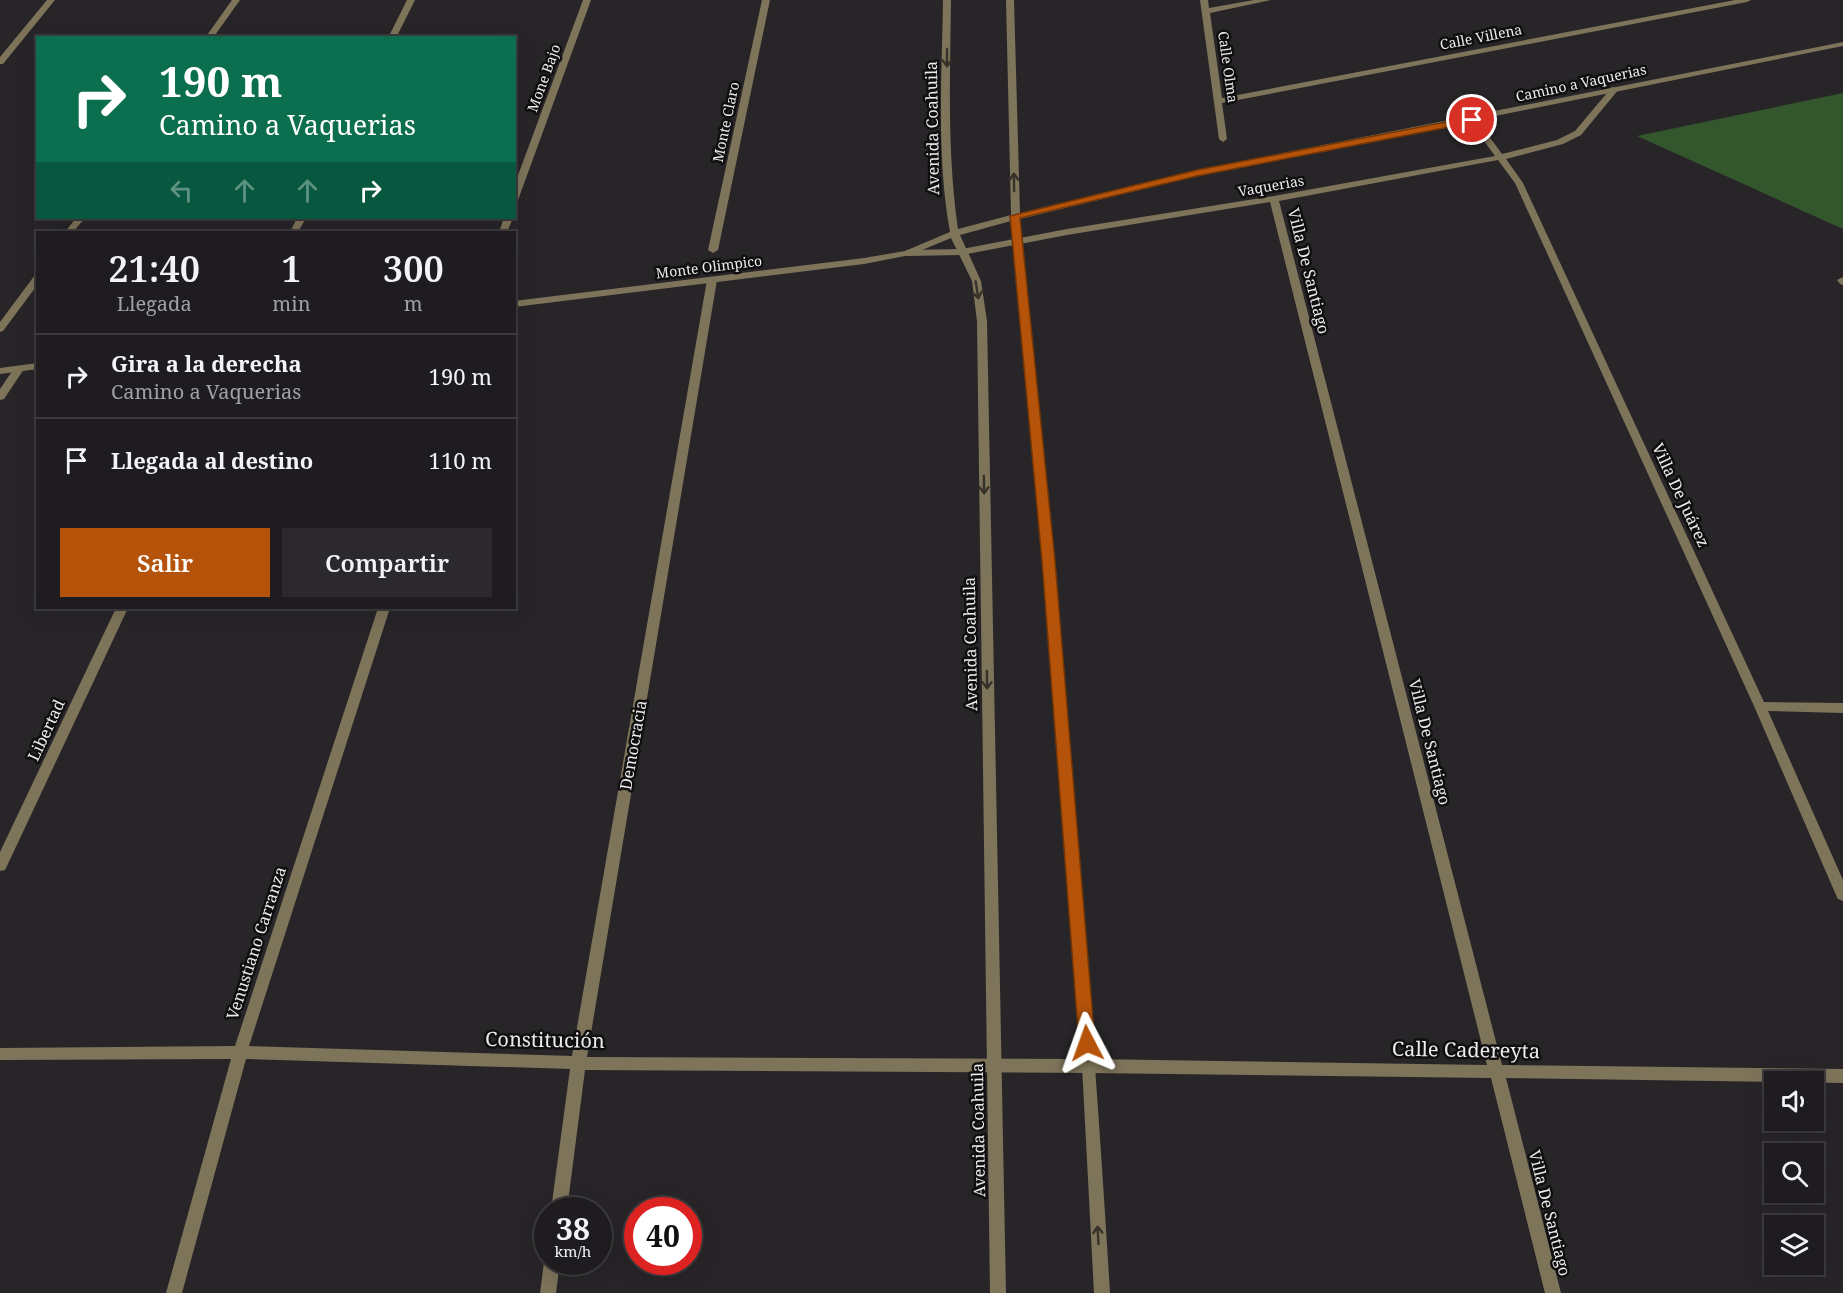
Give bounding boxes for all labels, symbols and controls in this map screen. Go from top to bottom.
street label: Calle Villena [1438,19,1524,54]
street label: Calle Olma [1214,30,1243,104]
street label: Mone Bajo [523,41,565,114]
one-way arrow [941,48,953,68]
text: 190 m [159,52,283,109]
street label: Camino a Vaquerias [1514,59,1648,106]
icon: right [60,60,138,138]
street label: Avenida Coahuila [920,61,944,195]
street label: Monte Claro [708,80,743,164]
pin [1446,94,1497,145]
icon: arrive [1455,103,1488,136]
text: Camino a Vaquerias [159,106,416,143]
street label: Vaquerias [1236,170,1305,201]
one-way arrow [1008,173,1020,193]
icon: left [165,174,198,207]
icon: ahead [228,174,261,207]
icon: ahead [291,174,324,207]
icon: right [354,174,387,207]
street label: Villa De Santiago [1283,206,1335,336]
text: 21:40 [108,244,200,293]
text: 1 [281,244,302,293]
text: 300 [383,244,444,293]
street label: Monte Olimpico [655,251,763,282]
one-way arrow [972,280,983,299]
text: Llegada [117,290,192,317]
text: min [272,290,311,317]
text: m [404,290,423,317]
text: Gira a la derecha [111,348,302,378]
icon: right [60,360,93,393]
text: 190 m [429,361,492,391]
text: Camino a Vaquerias [111,378,301,405]
street label: Villa De Juárez [1647,439,1715,551]
icon: arrive [60,444,93,477]
text: Llegada al destino [111,445,313,475]
text: 110 m [429,445,492,475]
one-way arrow [979,474,990,494]
button: Salir [60,528,270,597]
button: Compartir [282,528,492,597]
street label: Avenida Coahuila [958,577,982,711]
one-way arrow [981,669,993,689]
street label: Villa De Santiago [1404,677,1456,807]
street label: Libertad [22,696,70,764]
street label: Democracia [614,698,652,792]
street label: Venustiano Carranza [221,864,291,1022]
position arrow [1055,1011,1119,1075]
street label: Constitución [485,1025,605,1054]
street label: Calle Cadereyta [1392,1035,1540,1064]
street label: Avenida Coahuila [966,1063,990,1197]
map controls [1764,1071,1824,1275]
button: sound [1764,1071,1824,1131]
button: search [1764,1143,1824,1203]
street label: Villa De Santiago [1524,1148,1576,1278]
speed limit sign: 40 [624,1197,702,1275]
text: 38 [556,1208,590,1249]
button: layers [1764,1215,1824,1275]
one-way arrow [1093,1225,1104,1245]
text: km/h [555,1241,591,1261]

